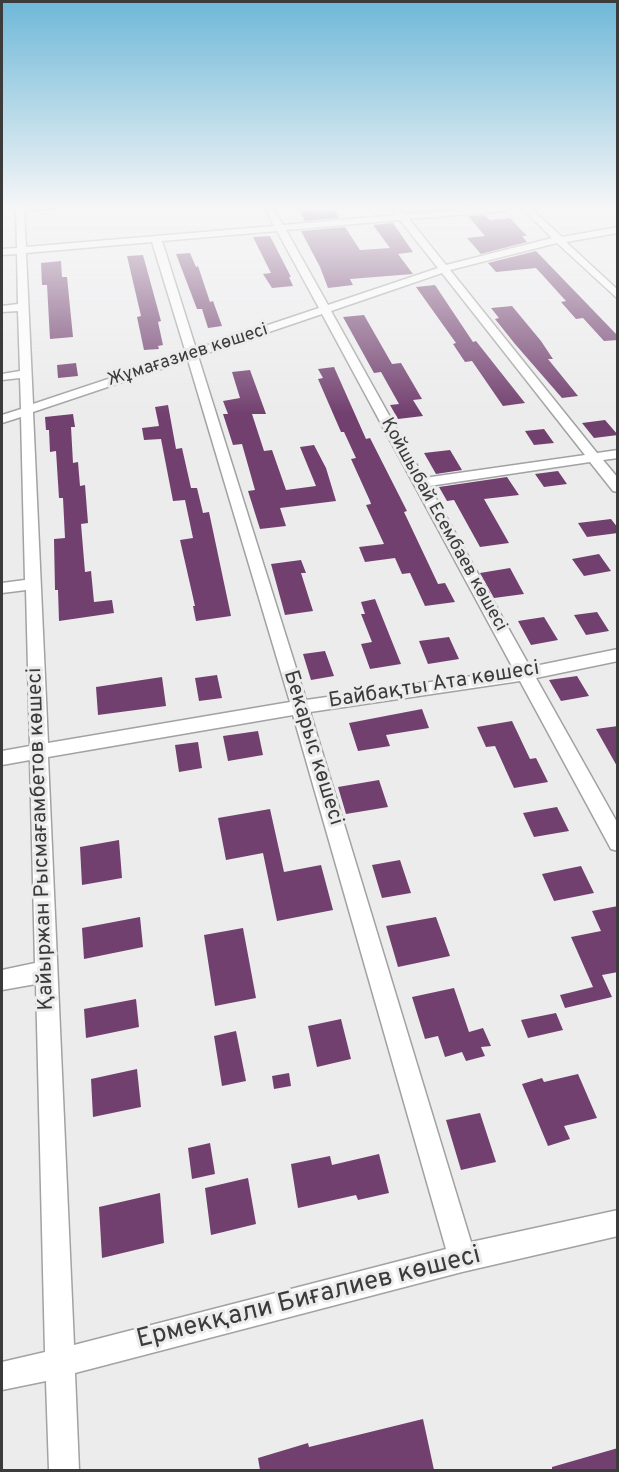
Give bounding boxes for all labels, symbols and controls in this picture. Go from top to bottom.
street label: Жұмағазиев көшесі [105,320,271,392]
street label: Қойшыбай Есембаев көшесі [375,414,511,636]
street label: Байбақты Ата көшесі [327,657,541,715]
street label: Қайыржан Рысмағамбетов көшесі [23,667,61,1011]
street label: Бекарыс көшесі [276,668,348,828]
street label: Ермекқали Биғалиев көшесі [134,1241,484,1357]

